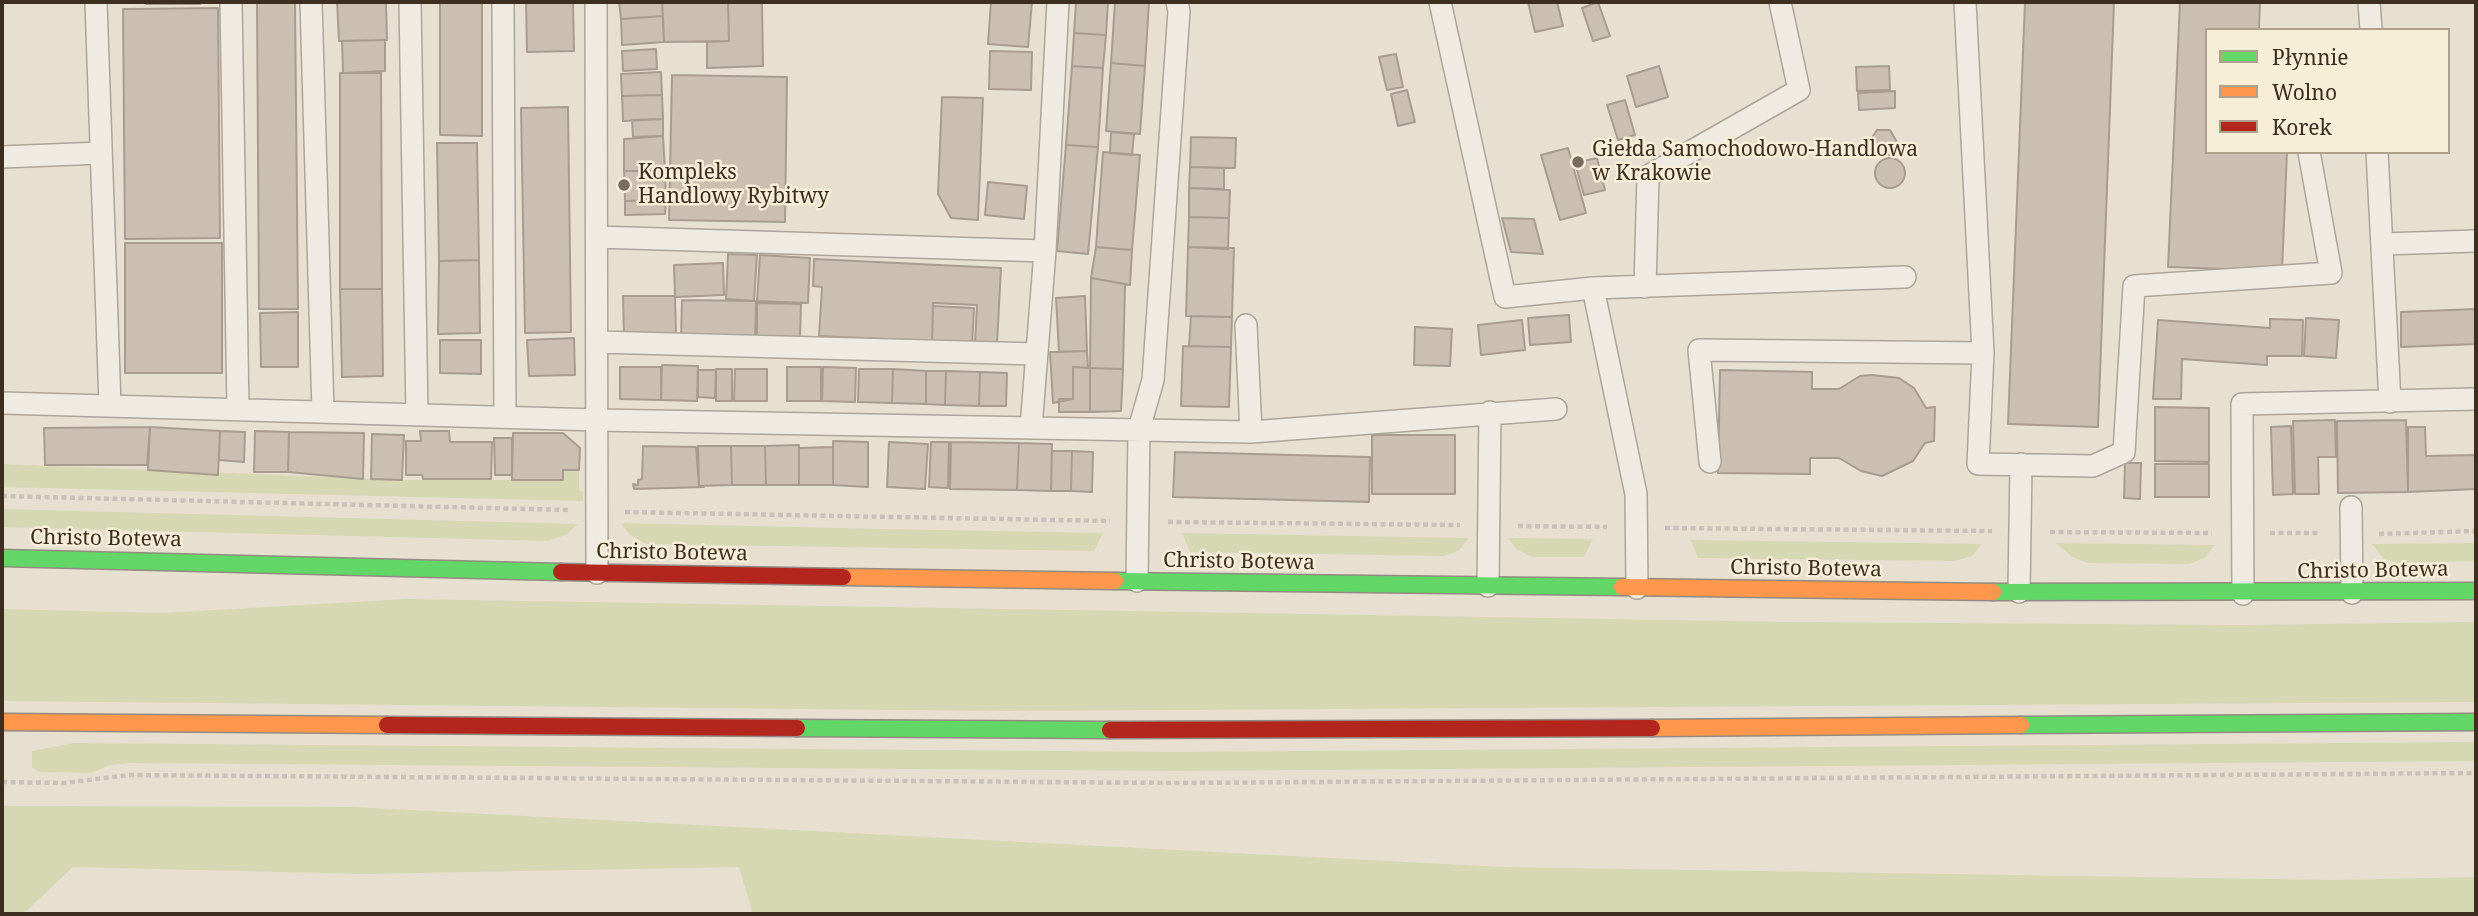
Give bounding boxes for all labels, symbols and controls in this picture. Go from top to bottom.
legend [2205,28,2450,154]
text: Płynnie [2272,43,2348,71]
text: Wolno [2272,78,2337,106]
text: Korek [2272,113,2332,141]
place label: Giełda Samochodowo-Handlowa w Krakowie [1592,137,1918,187]
marker: Giełda Samochodowo-Handlowa w Krakowie [1570,154,1586,170]
place label: Kompleks Handlowy Rybitwy [638,160,829,210]
marker: Kompleks Handlowy Rybitwy [616,177,632,193]
street label: Christo Botewa [30,525,182,553]
street label: Christo Botewa [596,539,748,567]
street label: Christo Botewa [1163,548,1315,576]
street label: Christo Botewa [1730,555,1882,583]
street label: Christo Botewa [2297,557,2449,585]

